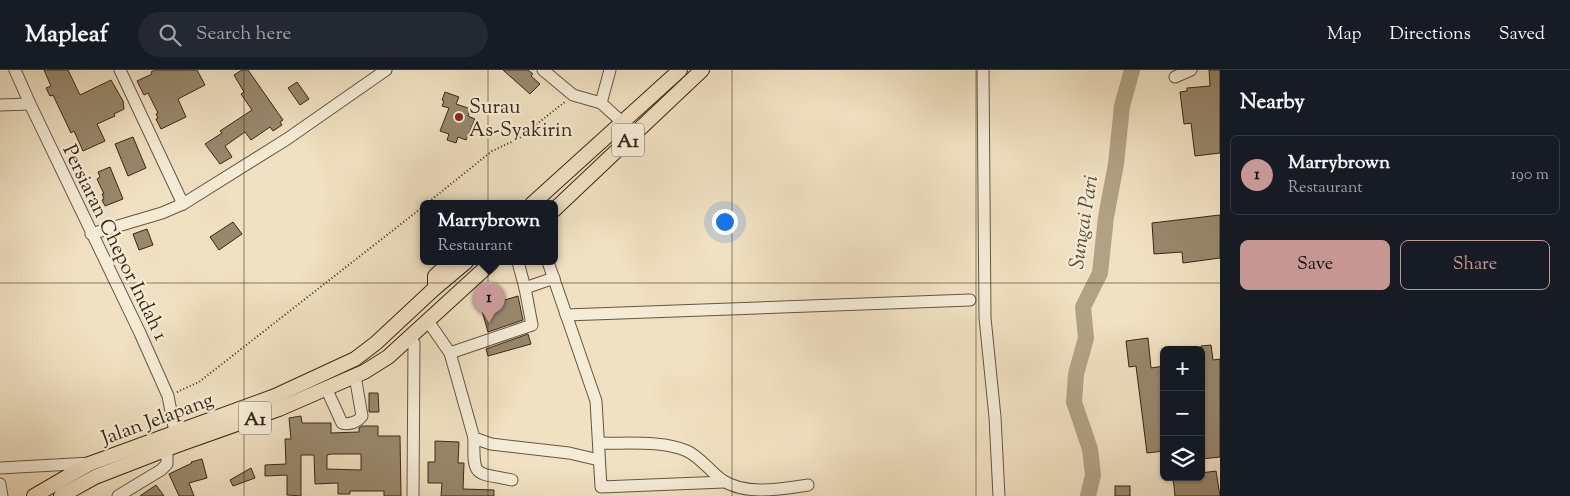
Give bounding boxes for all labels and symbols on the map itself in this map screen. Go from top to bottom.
place label: Surau As-Syakirin [469,94,573,146]
marker: Surau As-Syakirin [453,111,465,123]
road number: A1 [612,124,644,156]
street label: Persiaran Chepor Indah 1 [54,140,174,346]
water label: Sungai Pari [1063,173,1107,271]
your location [712,209,738,235]
pin: 1 [473,282,505,323]
street label: Jalan Jelapang [97,387,218,454]
road number: A1 [239,402,271,434]

